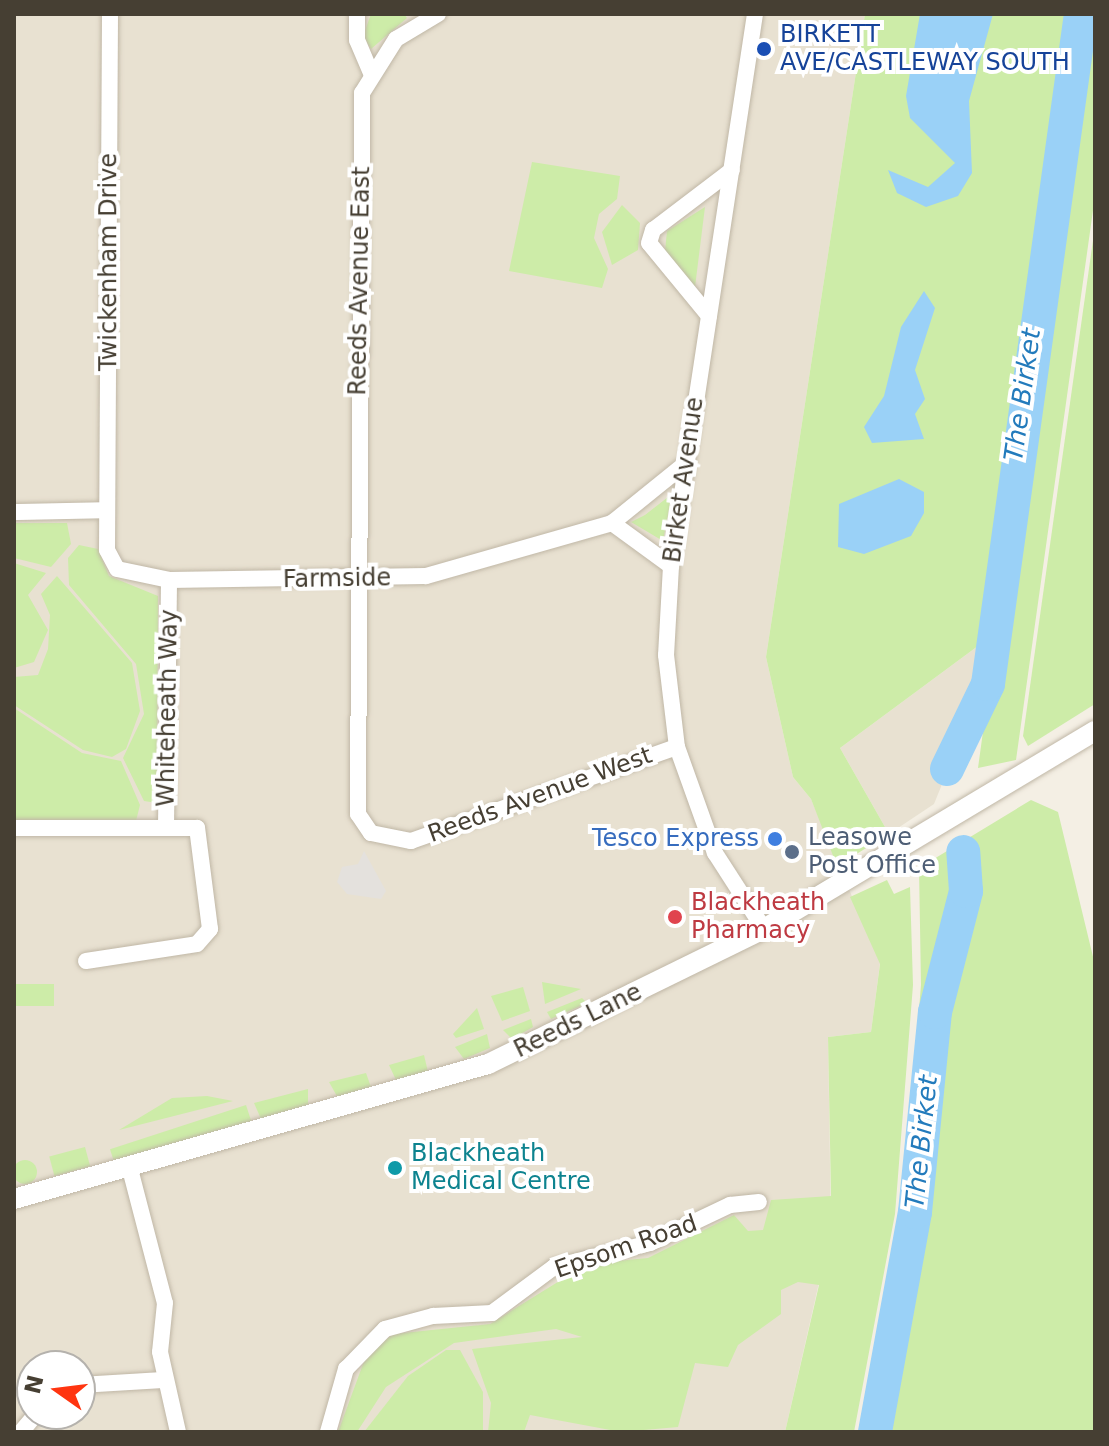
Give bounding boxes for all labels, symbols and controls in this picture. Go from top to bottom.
place label: BIRKETT AVE/CASTLEWAY SOUTH [780,21,1070,77]
marker: BIRKETT AVE/CASTLEWAY SOUTH [755,40,773,58]
street label: Twickenham Drive [95,153,123,371]
street label: Reeds Avenue East [344,166,376,396]
water label: The Birket [998,327,1048,463]
street label: Birket Avenue [658,395,710,565]
street label: Farmside [283,564,391,594]
street label: Whiteheath Way [152,609,184,807]
street label: Reeds Avenue West [424,741,656,849]
place label: Leasowe Post Office [808,824,936,880]
place label: Tesco Express [592,825,759,853]
marker: Tesco Express [766,830,784,848]
marker: Leasowe Post Office [783,843,801,861]
place label: Blackheath Pharmacy [691,889,825,945]
marker: Blackheath Pharmacy [666,908,684,926]
street label: Reeds Lane [509,978,647,1064]
water label: The Birket [900,1074,944,1210]
place label: Blackheath Medical Centre [411,1140,591,1196]
marker: Blackheath Medical Centre [386,1159,404,1177]
street label: Epsom Road [551,1209,701,1285]
north arrow [16,1350,96,1430]
text: N [20,1373,49,1397]

